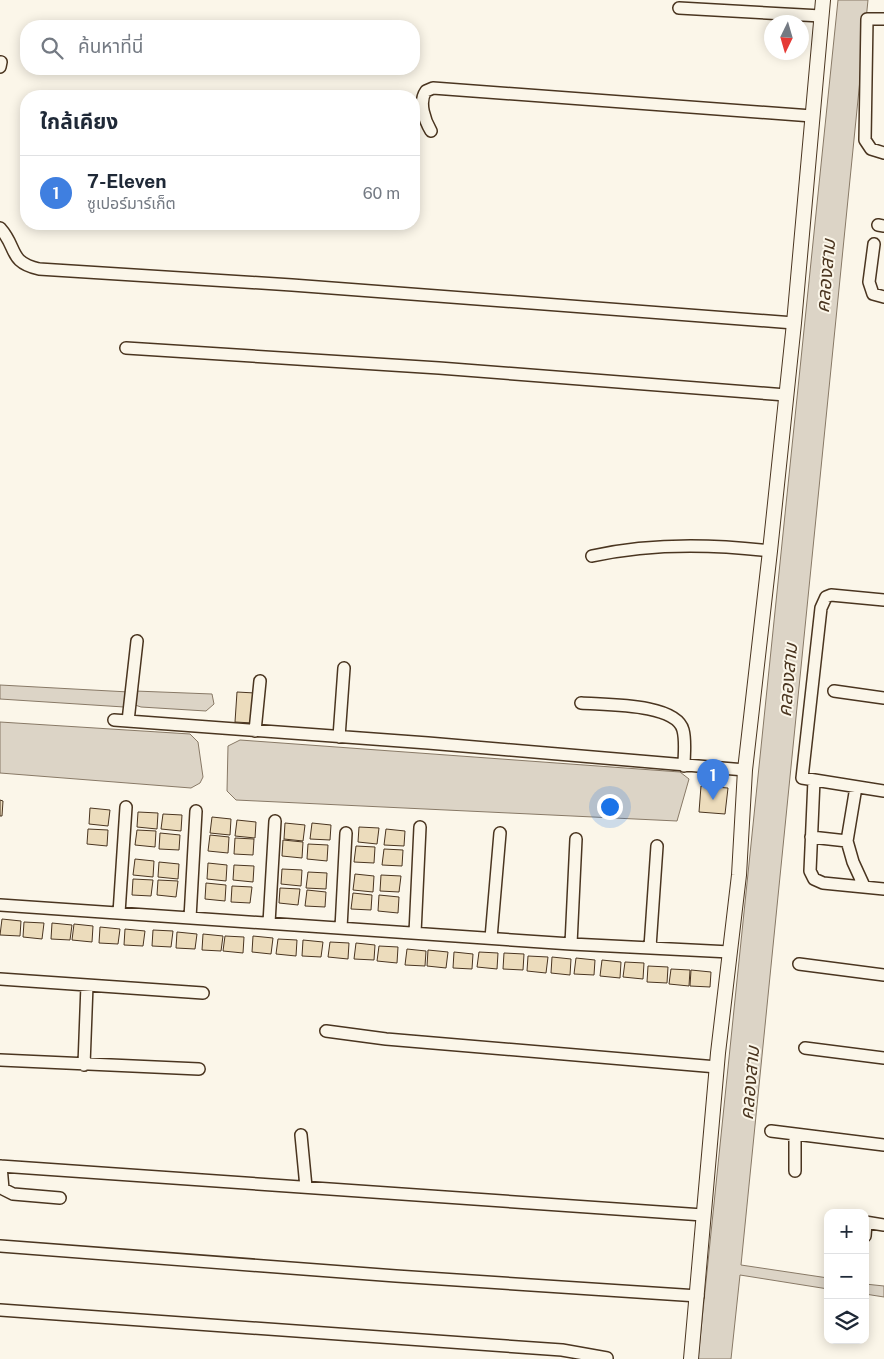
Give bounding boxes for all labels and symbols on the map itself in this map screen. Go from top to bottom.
north arrow [764,15,809,60]
water label: คลองสาม [811,237,839,314]
water label: คลองสาม [773,641,801,718]
pin: 1 [697,759,729,800]
your location [597,794,623,820]
water label: คลองสาม [735,1044,763,1121]

